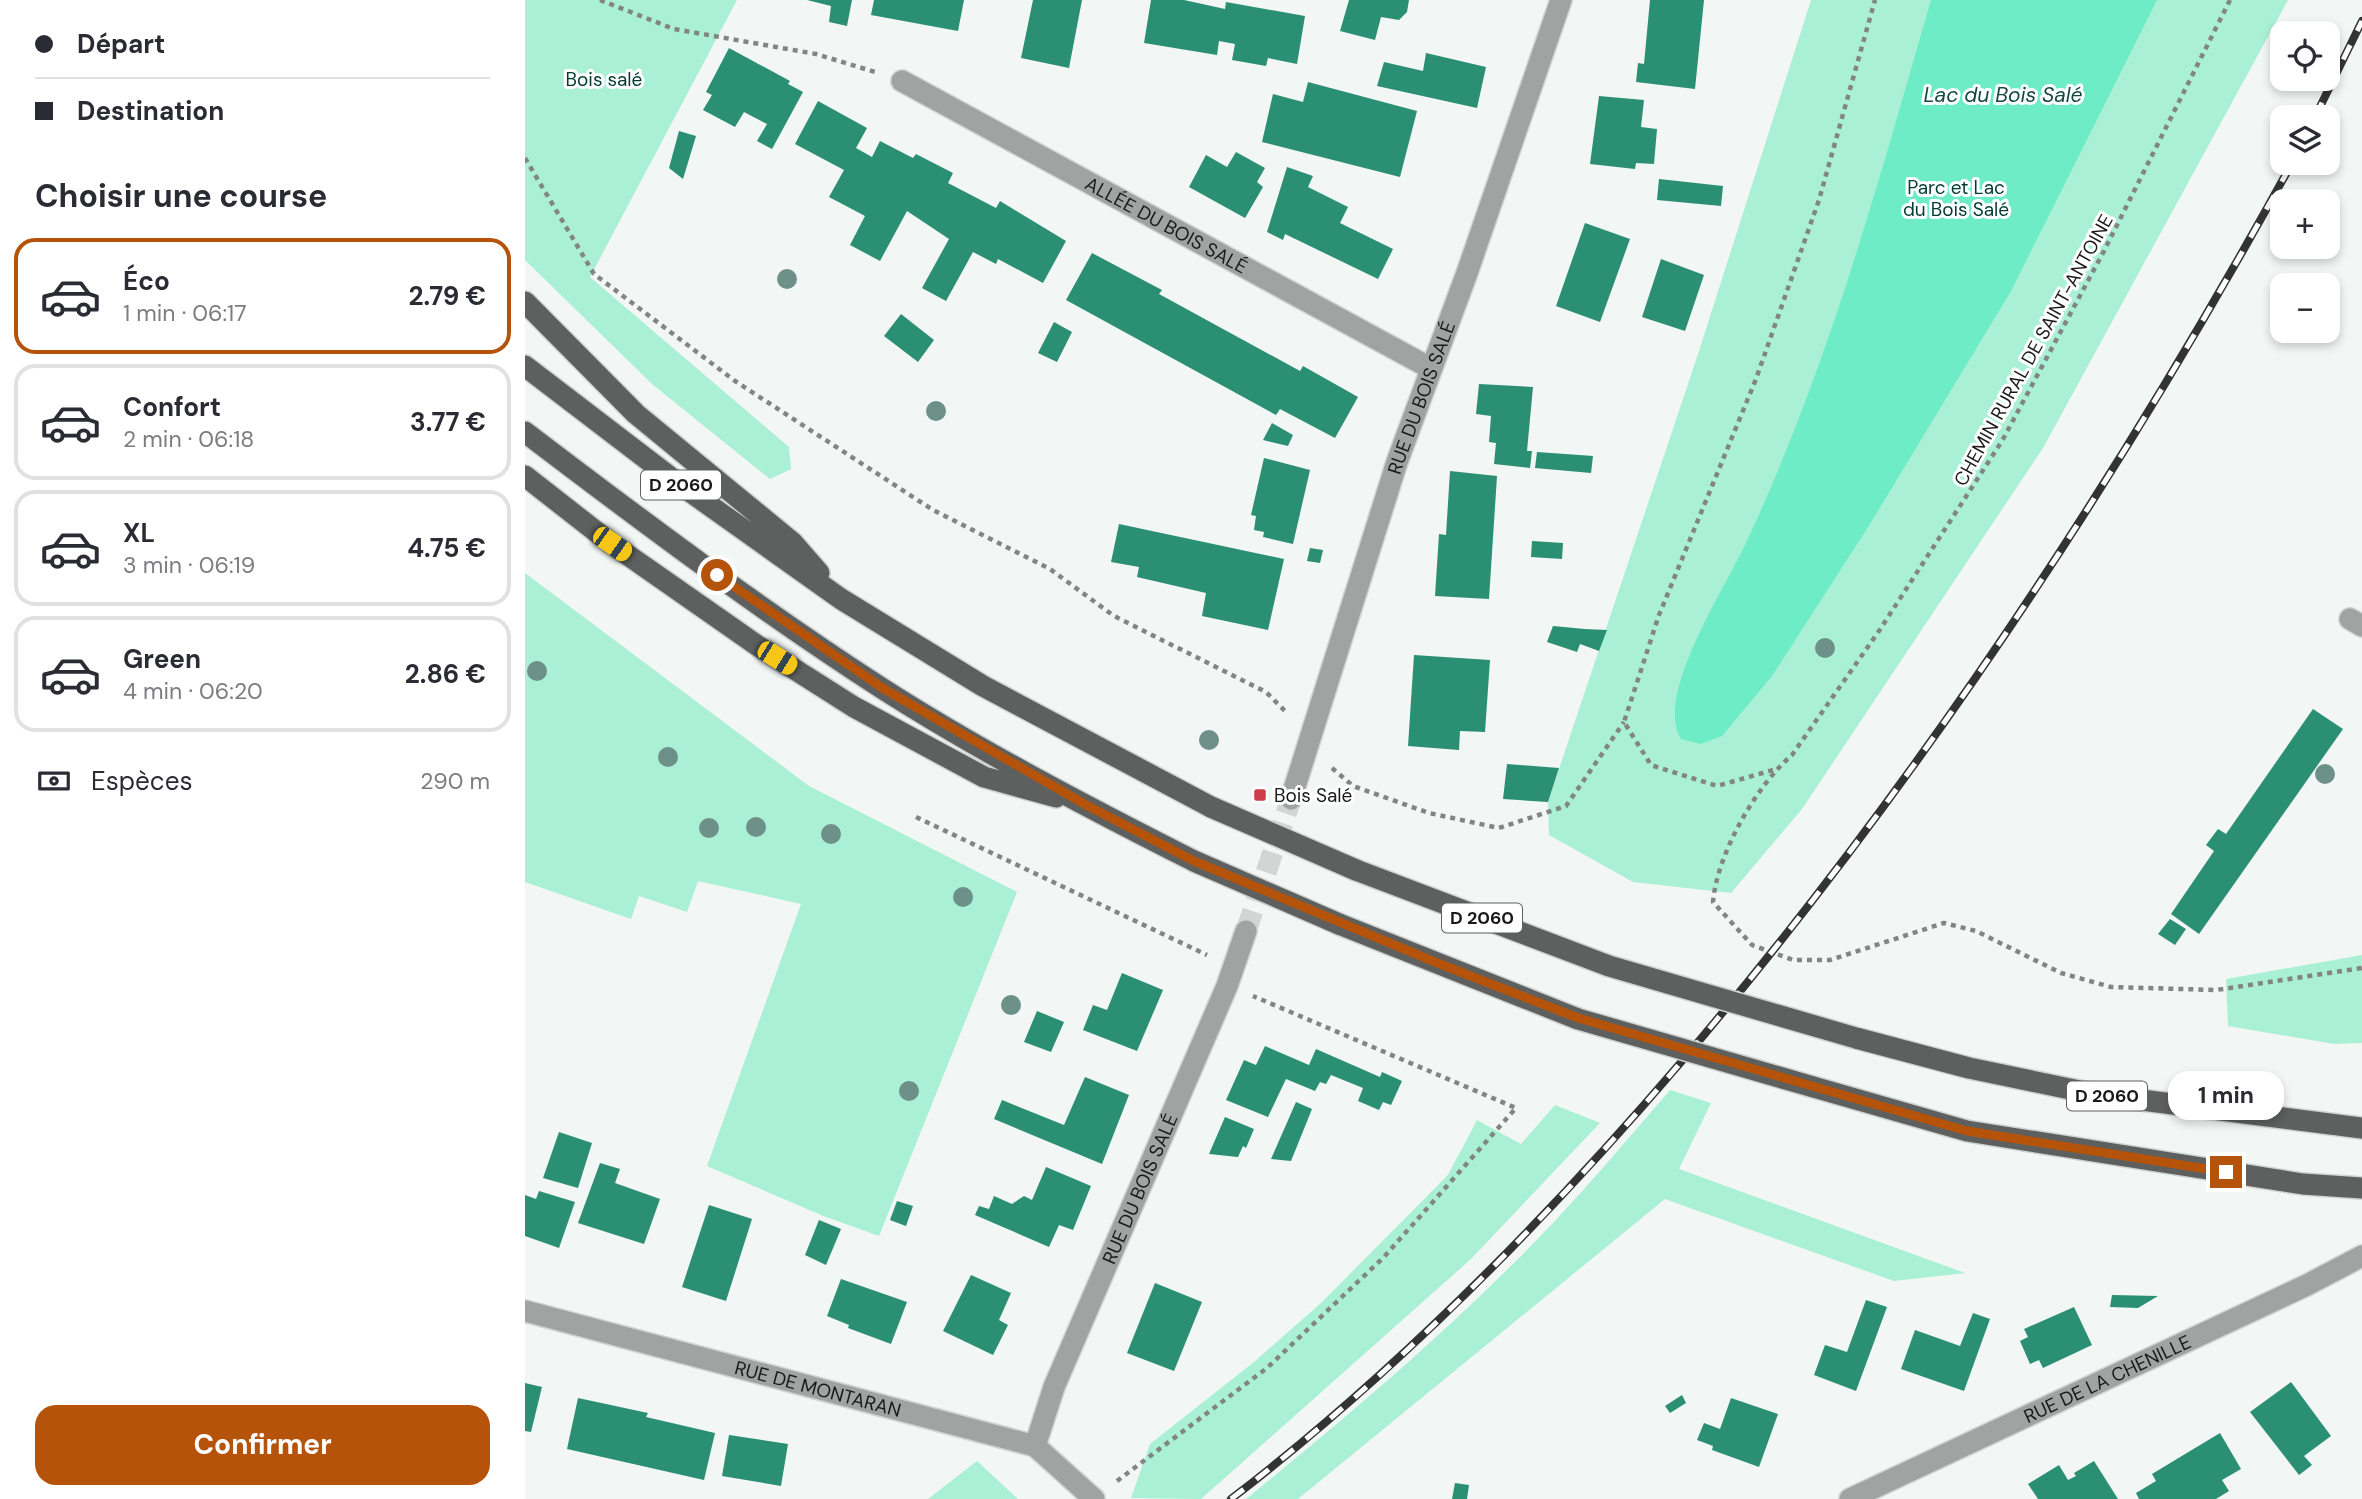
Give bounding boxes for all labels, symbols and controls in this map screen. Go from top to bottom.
map controls [2270,21,2340,343]
button: locate [2270,21,2340,91]
text: Départ [77,27,165,61]
park label: Bois salé [566,67,642,92]
water label: Lac du Bois Salé [1923,81,2083,109]
text: Destination [77,94,224,128]
button: layers [2270,105,2340,175]
street label: ALLÉE DU BOIS SALÉ [1081,171,1252,279]
text: Choisir une course [35,175,327,217]
park label: Parc et Lac du Bois Salé [1903,175,2009,222]
button: + [2270,189,2340,259]
street label: CHEMIN RURAL DE SAINT-ANTOINE [1948,210,2119,490]
text: Éco [123,264,170,298]
icon: car [39,265,102,328]
button: − [2270,273,2340,343]
text: 2.79 € [408,279,486,313]
text: 1 min · 06:17 [123,298,247,328]
street label: RUE DU BOIS SALÉ [1382,318,1461,477]
text: Confort [123,390,221,424]
icon: car [39,391,102,454]
text: 3.77 € [410,405,486,439]
text: 2 min · 06:18 [123,424,254,454]
road number: D 2060 [641,471,721,500]
text: XL [123,516,155,550]
icon: car [39,517,102,580]
car [589,523,636,565]
text: 4.75 € [407,531,486,565]
text: 3 min · 06:19 [123,550,255,580]
route start [701,559,733,591]
car [754,638,801,678]
text: Green [123,642,201,676]
icon: car [39,643,102,706]
text: 2.86 € [405,657,486,691]
text: 4 min · 06:20 [123,676,263,706]
icon: cash [35,762,73,800]
text: Espèces [91,764,192,798]
text: 290 m [420,766,490,796]
place label: Bois Salé [1274,783,1352,808]
marker: Bois Salé [1252,787,1268,803]
road number: D 2060 [1442,903,1522,932]
callout: 1 min [2168,1070,2284,1120]
text: 1 min [2198,1080,2254,1110]
road number: D 2060 [2067,1082,2147,1111]
street label: RUE DU BOIS SALÉ [1097,1110,1183,1268]
route end [2210,1156,2242,1188]
street label: RUE DE LA CHENILLE [2020,1329,2195,1429]
street label: RUE DE MONTARAN [732,1355,904,1423]
button: Confirmer [35,1405,490,1485]

